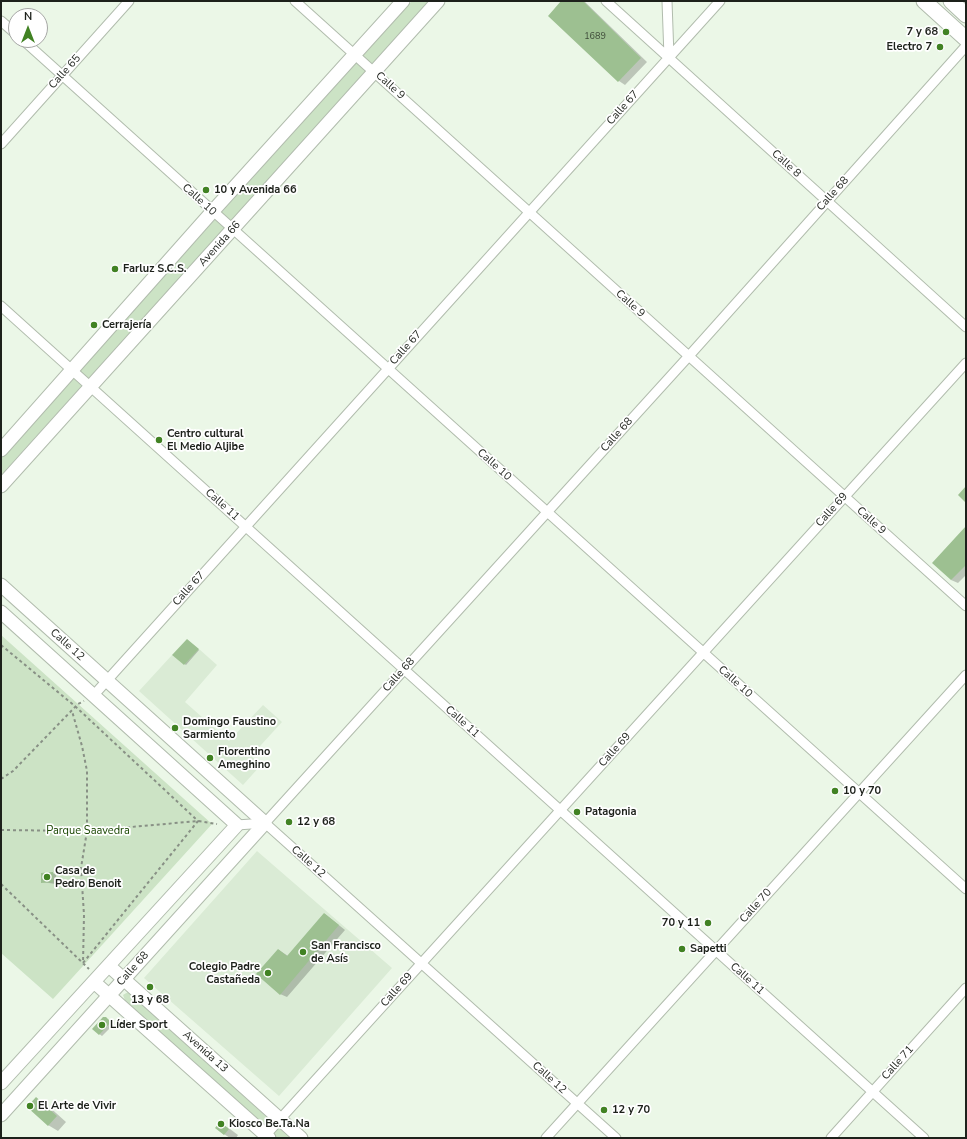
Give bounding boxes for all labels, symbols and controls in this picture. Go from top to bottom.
north arrow [8,8,48,48]
text: N [24,9,32,24]
place label: 7 y 68 [906,25,938,39]
marker: 7 y 68 [941,27,951,37]
house number: 1689 [584,32,606,42]
place label: Electro 7 [886,40,932,54]
marker: Electro 7 [935,42,945,52]
street label: Calle 65 [46,52,84,92]
street label: Calle 9 [373,69,407,103]
street label: Calle 67 [604,88,642,128]
street label: Calle 8 [769,147,803,181]
street label: Calle 68 [814,174,852,214]
street label: Calle 10 [179,181,219,219]
place label: 10 y Avenida 66 [214,183,296,197]
marker: 10 y Avenida 66 [201,185,211,195]
street label: Avenida 66 [196,219,244,269]
place label: Farluz S.C.S. [123,262,186,276]
marker: Farluz S.C.S. [110,264,120,274]
street label: Calle 9 [613,287,647,321]
place label: Cerrajería [102,318,152,332]
marker: Cerrajería [89,320,99,330]
street label: Calle 67 [387,328,425,368]
street label: Calle 68 [598,415,636,455]
place label: Centro cultural El Medio Aljibe [167,427,244,453]
marker: Centro cultural El Medio Aljibe [154,435,164,445]
street label: Calle 10 [474,446,514,484]
street label: Calle 11 [202,486,242,524]
street label: Calle 69 [813,490,851,530]
street label: Calle 9 [854,504,888,538]
street label: Calle 67 [170,569,208,609]
street label: Calle 12 [47,626,87,664]
street label: Calle 68 [380,655,418,695]
street label: Calle 10 [715,663,755,701]
street label: Calle 11 [442,703,482,741]
place label: Domingo Faustino Sarmiento [183,715,276,741]
marker: Domingo Faustino Sarmiento [170,723,180,733]
street label: Calle 69 [596,730,634,770]
place label: Florentino Ameghino [218,745,270,771]
marker: Florentino Ameghino [205,753,215,763]
place label: 10 y 70 [843,784,881,798]
marker: 10 y 70 [830,786,840,796]
place label: Patagonia [585,805,636,819]
marker: Patagonia [572,807,582,817]
place label: 12 y 68 [297,815,335,829]
marker: 12 y 68 [284,817,294,827]
park label: Parque Saavedra [46,824,130,838]
street label: Calle 12 [288,843,328,881]
place label: Casa de Pedro Benoit [55,864,121,890]
marker: Casa de Pedro Benoit [42,872,52,882]
street label: Calle 70 [737,886,775,926]
place label: 70 y 11 [662,916,700,930]
marker: 70 y 11 [703,918,713,928]
place label: San Francisco de Asís [311,939,381,965]
place label: Sapetti [690,942,726,956]
marker: Sapetti [677,944,687,954]
marker: San Francisco de Asís [298,947,308,957]
street label: Calle 68 [114,949,152,989]
place label: Colegio Padre Castañeda [189,960,260,986]
street label: Calle 11 [727,960,767,998]
marker: Colegio Padre Castañeda [263,968,273,978]
street label: Calle 69 [378,970,416,1010]
marker: 13 y 68 [145,982,155,992]
place label: 13 y 68 [131,993,169,1007]
place label: Líder Sport [110,1018,168,1032]
marker: Líder Sport [97,1020,107,1030]
street label: Avenida 13 [180,1028,230,1076]
street label: Calle 71 [879,1043,917,1083]
street label: Calle 12 [529,1059,569,1097]
place label: El Arte de Vivir [38,1099,116,1113]
marker: El Arte de Vivir [25,1101,35,1111]
place label: 12 y 70 [612,1103,650,1117]
marker: 12 y 70 [599,1105,609,1115]
place label: Kiosco Be.Ta.Na [229,1117,310,1131]
marker: Kiosco Be.Ta.Na [216,1119,226,1129]

